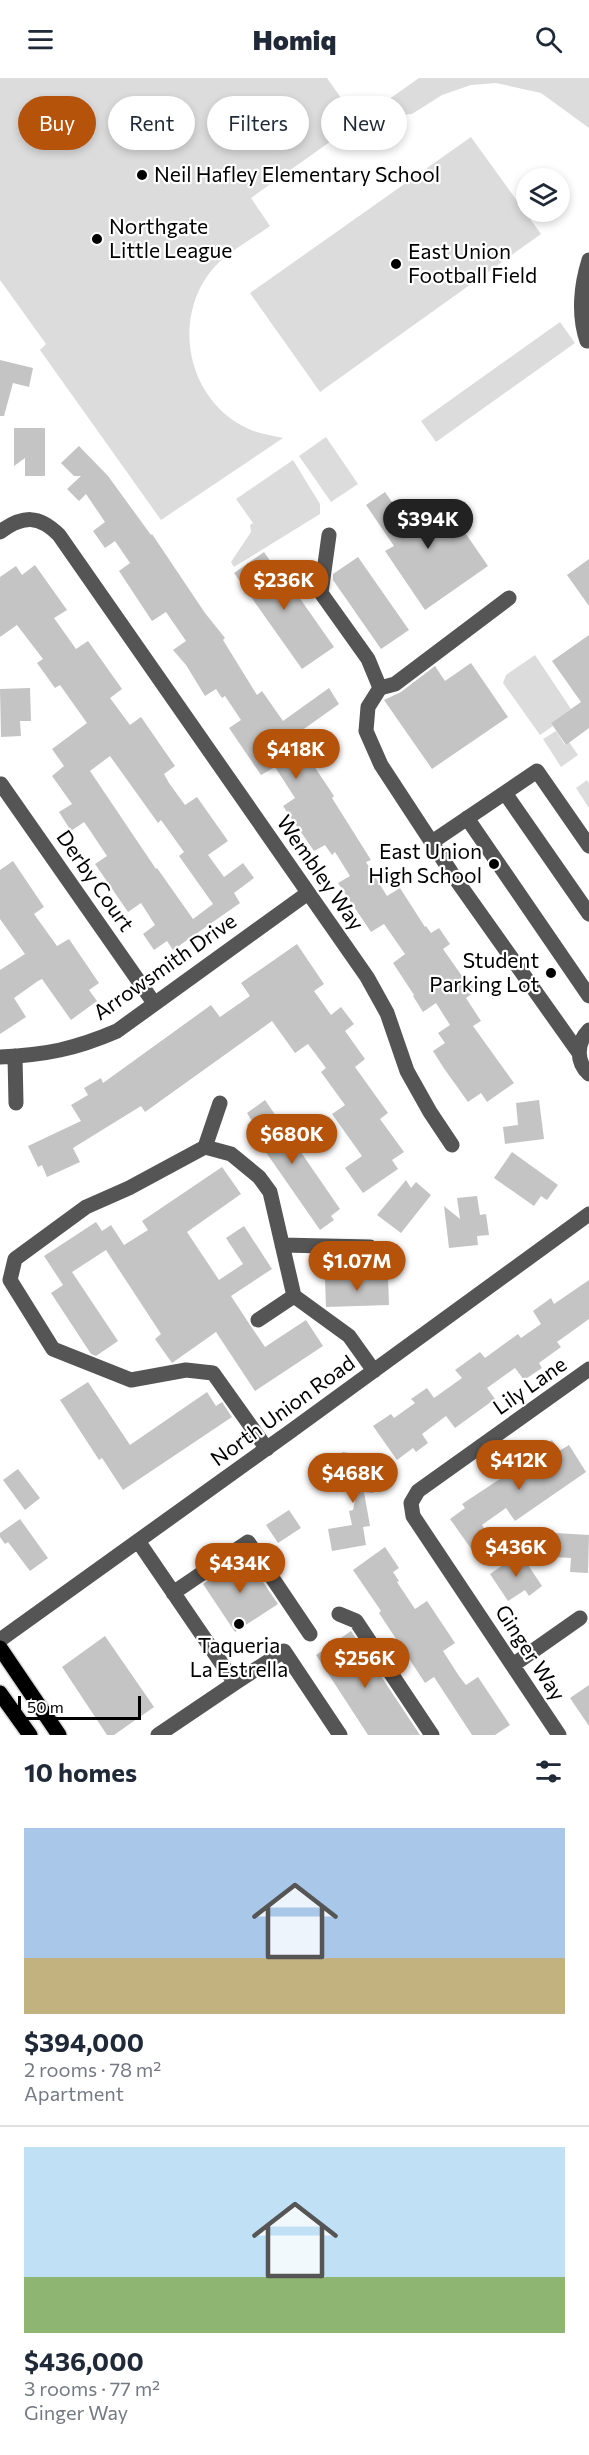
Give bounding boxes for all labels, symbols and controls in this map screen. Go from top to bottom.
icon: menu [24,23,57,56]
text: Homiq [253,23,336,56]
icon: search [532,23,565,56]
chip: Buy [18,96,96,150]
chip: Rent [108,96,195,150]
chip: Filters [207,96,309,150]
chip: New [321,96,407,150]
place label: Neil Hafley Elementary School [154,161,440,186]
marker: Neil Hafley Elementary School [135,168,149,182]
map controls [516,168,570,222]
button: layers [516,168,570,222]
place label: Northgate Little League [109,213,232,262]
marker: Northgate Little League [90,232,104,246]
place label: East Union Football Field [408,238,537,287]
marker: East Union Football Field [389,257,403,271]
pin: $394K [386,499,470,550]
text: $394K [397,506,459,530]
pin: $236K [242,560,326,611]
text: $236K [254,567,314,591]
pin: $418K [254,729,338,780]
text: $418K [267,736,325,760]
street label: Wembley Way [272,810,370,935]
street label: Derby Court [52,825,140,935]
place label: East Union High School [368,838,482,887]
marker: East Union High School [487,857,501,871]
street label: Arrowsmith Drive [88,907,240,1024]
place label: Student Parking Lot [429,947,539,996]
marker: Student Parking Lot [544,966,558,980]
pin: $680K [250,1114,334,1165]
text: $680K [260,1121,324,1145]
pin: $1.07M [308,1241,406,1292]
text: $1.07M [323,1248,391,1272]
street label: North Union Road [205,1349,359,1470]
street label: Lily Lane [488,1351,571,1419]
pin: $412K [477,1440,561,1491]
text: $412K [490,1447,548,1471]
pin: $468K [311,1453,395,1504]
text: $468K [322,1460,384,1484]
pin: $436K [474,1527,558,1578]
text: $436K [485,1534,547,1558]
pin: $434K [198,1543,282,1594]
text: $434K [209,1550,271,1574]
street label: Ginger Way [491,1599,572,1705]
marker: Taqueria La Estrella [232,1617,246,1631]
place label: Taqueria La Estrella [190,1632,288,1681]
pin: $256K [323,1638,407,1689]
text: $256K [335,1645,395,1669]
scale bar [18,1693,141,1720]
text: 50 m [27,1697,64,1716]
icon: filters [532,1755,565,1788]
text: 10 homes [24,1756,137,1787]
icon: home [241,1867,349,1975]
text: $394,000 [24,2026,144,2057]
text: 2 rooms · 78 m² [24,2057,161,2081]
text: Apartment [24,2081,124,2105]
icon: home [241,2186,349,2294]
text: $436,000 [24,2345,144,2376]
text: 3 rooms · 77 m² [24,2376,160,2400]
text: Ginger Way [24,2400,128,2424]

